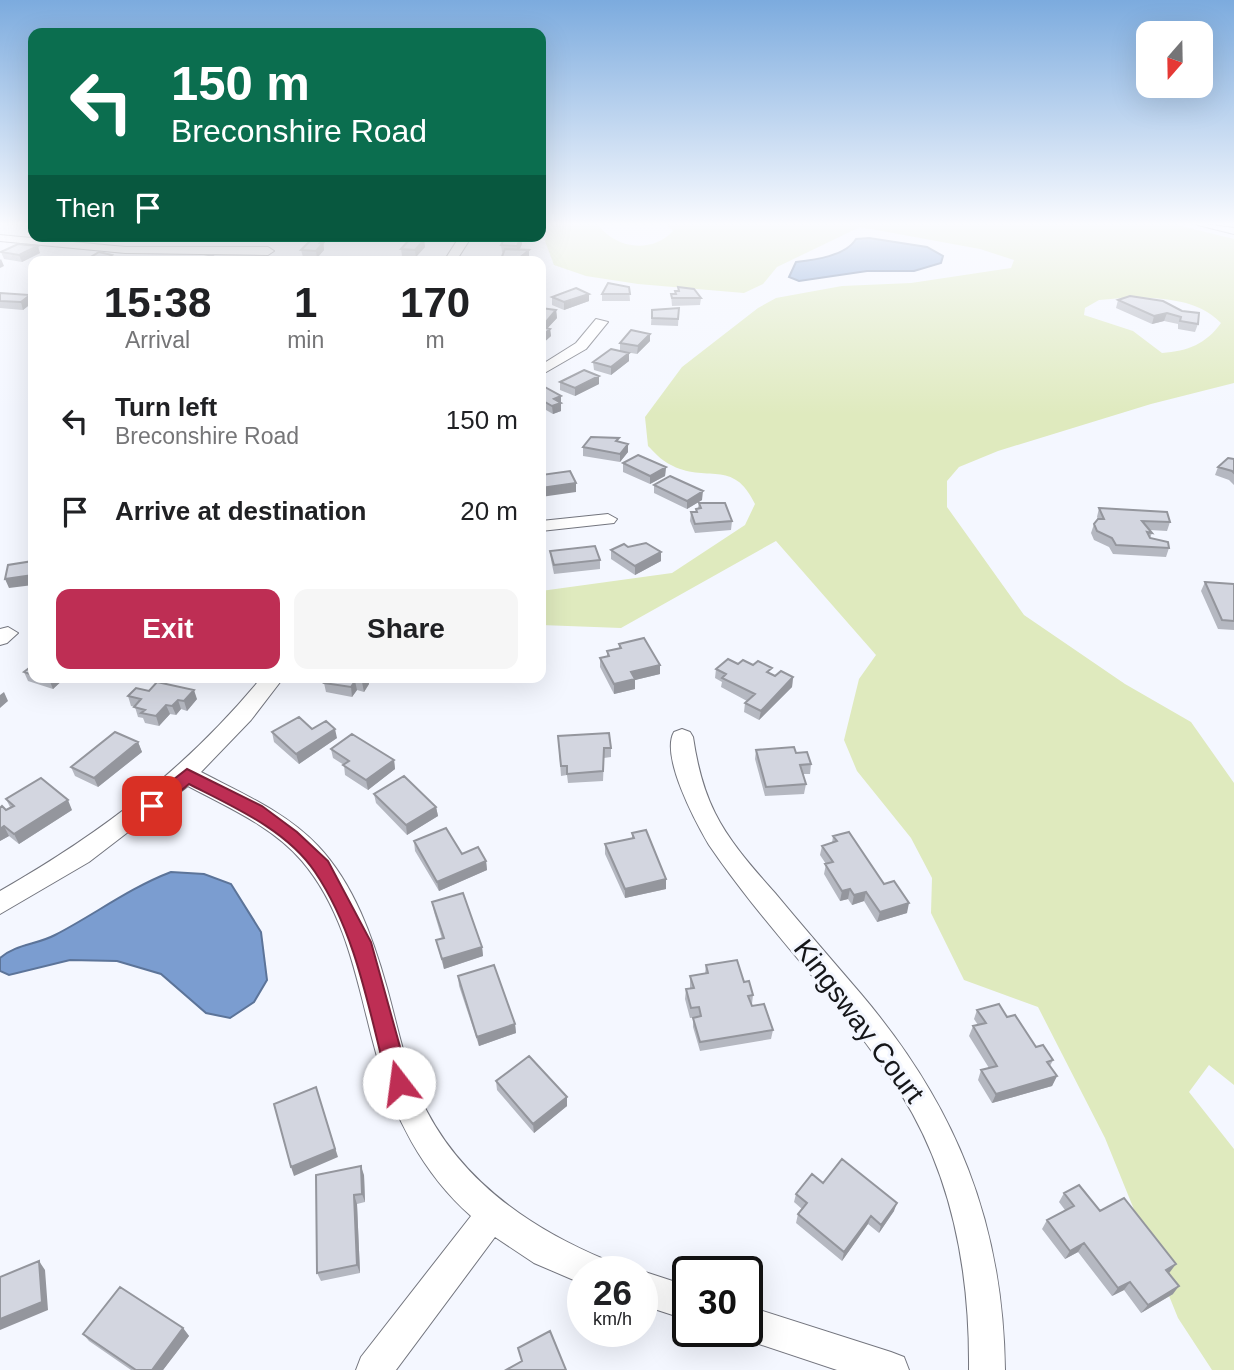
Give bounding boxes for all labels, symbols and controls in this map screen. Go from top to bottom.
north arrow [1136,21,1213,98]
map controls [1136,21,1213,98]
icon: left [56,56,147,147]
text: 150 m [171,56,310,110]
text: Breconshire Road [171,113,427,149]
icon: arrive [129,189,167,227]
text: Then [56,193,115,223]
text: 15:38 [104,279,211,326]
text: 1 [294,279,317,326]
text: 170 [400,279,470,326]
text: Arrival [125,327,190,353]
text: min [287,327,324,353]
text: m [426,327,445,353]
text: Turn left [115,392,217,422]
icon: left [56,402,94,440]
text: 150 m [446,405,518,435]
text: Breconshire Road [115,423,299,449]
icon: arrive [56,493,94,531]
text: Arrive at destination [115,496,366,526]
text: 20 m [460,496,518,526]
button: Exit [56,589,280,669]
button: Share [294,589,518,669]
pin [122,776,182,836]
icon: arrive [133,787,171,825]
street label: Kingsway Court [788,933,931,1109]
position arrow [362,1046,436,1120]
speed limit sign: 30 [672,1256,763,1347]
text: 26 [593,1273,632,1312]
text: km/h [593,1309,632,1329]

